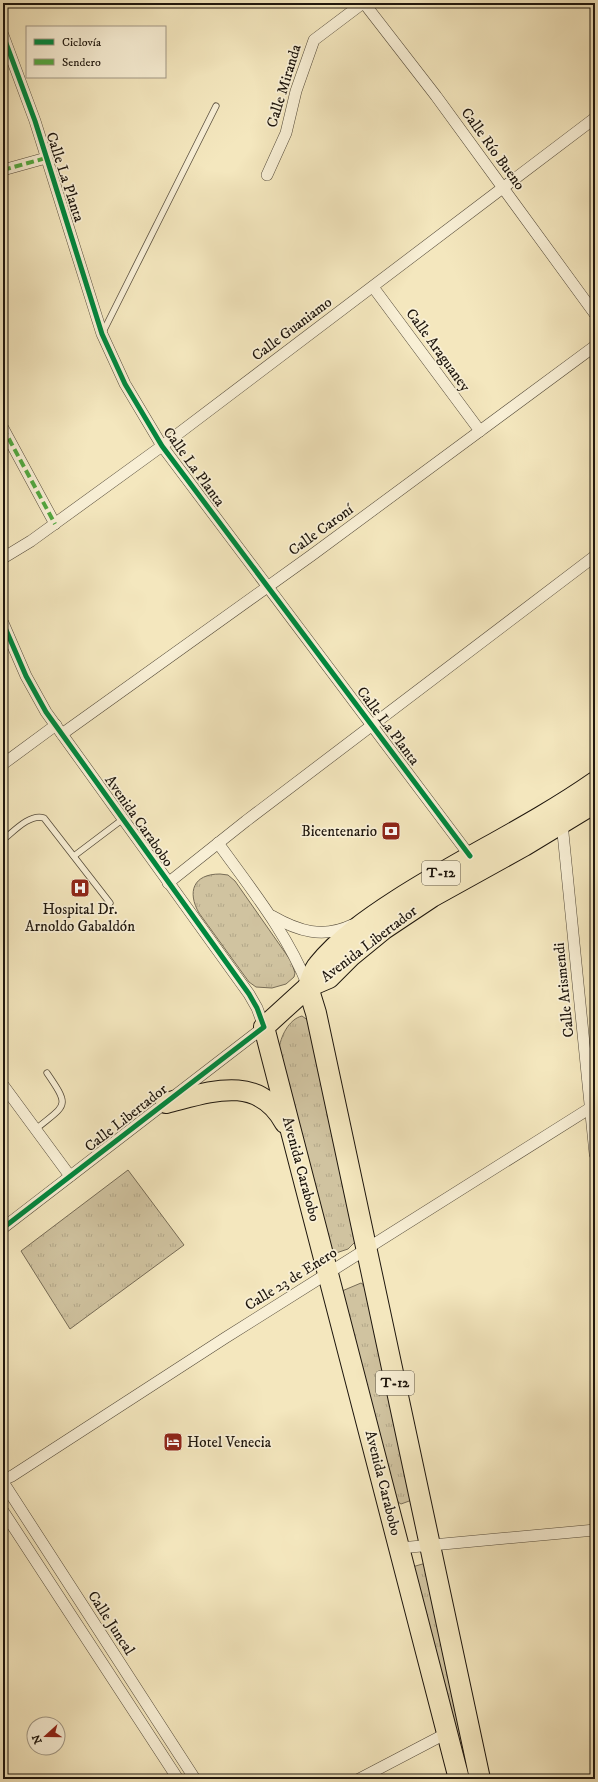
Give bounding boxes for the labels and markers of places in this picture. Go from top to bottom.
bank icon: Bicentenario [380,820,402,842]
place label: Bicentenario [301,822,377,841]
hospital icon: Hospital Dr. Arnoldo Gabaldón [69,877,91,899]
place label: Hospital Dr. Arnoldo Gabaldón [25,900,135,936]
hotel icon: Hotel Venecia [162,1431,184,1453]
place label: Hotel Venecia [187,1433,272,1452]

